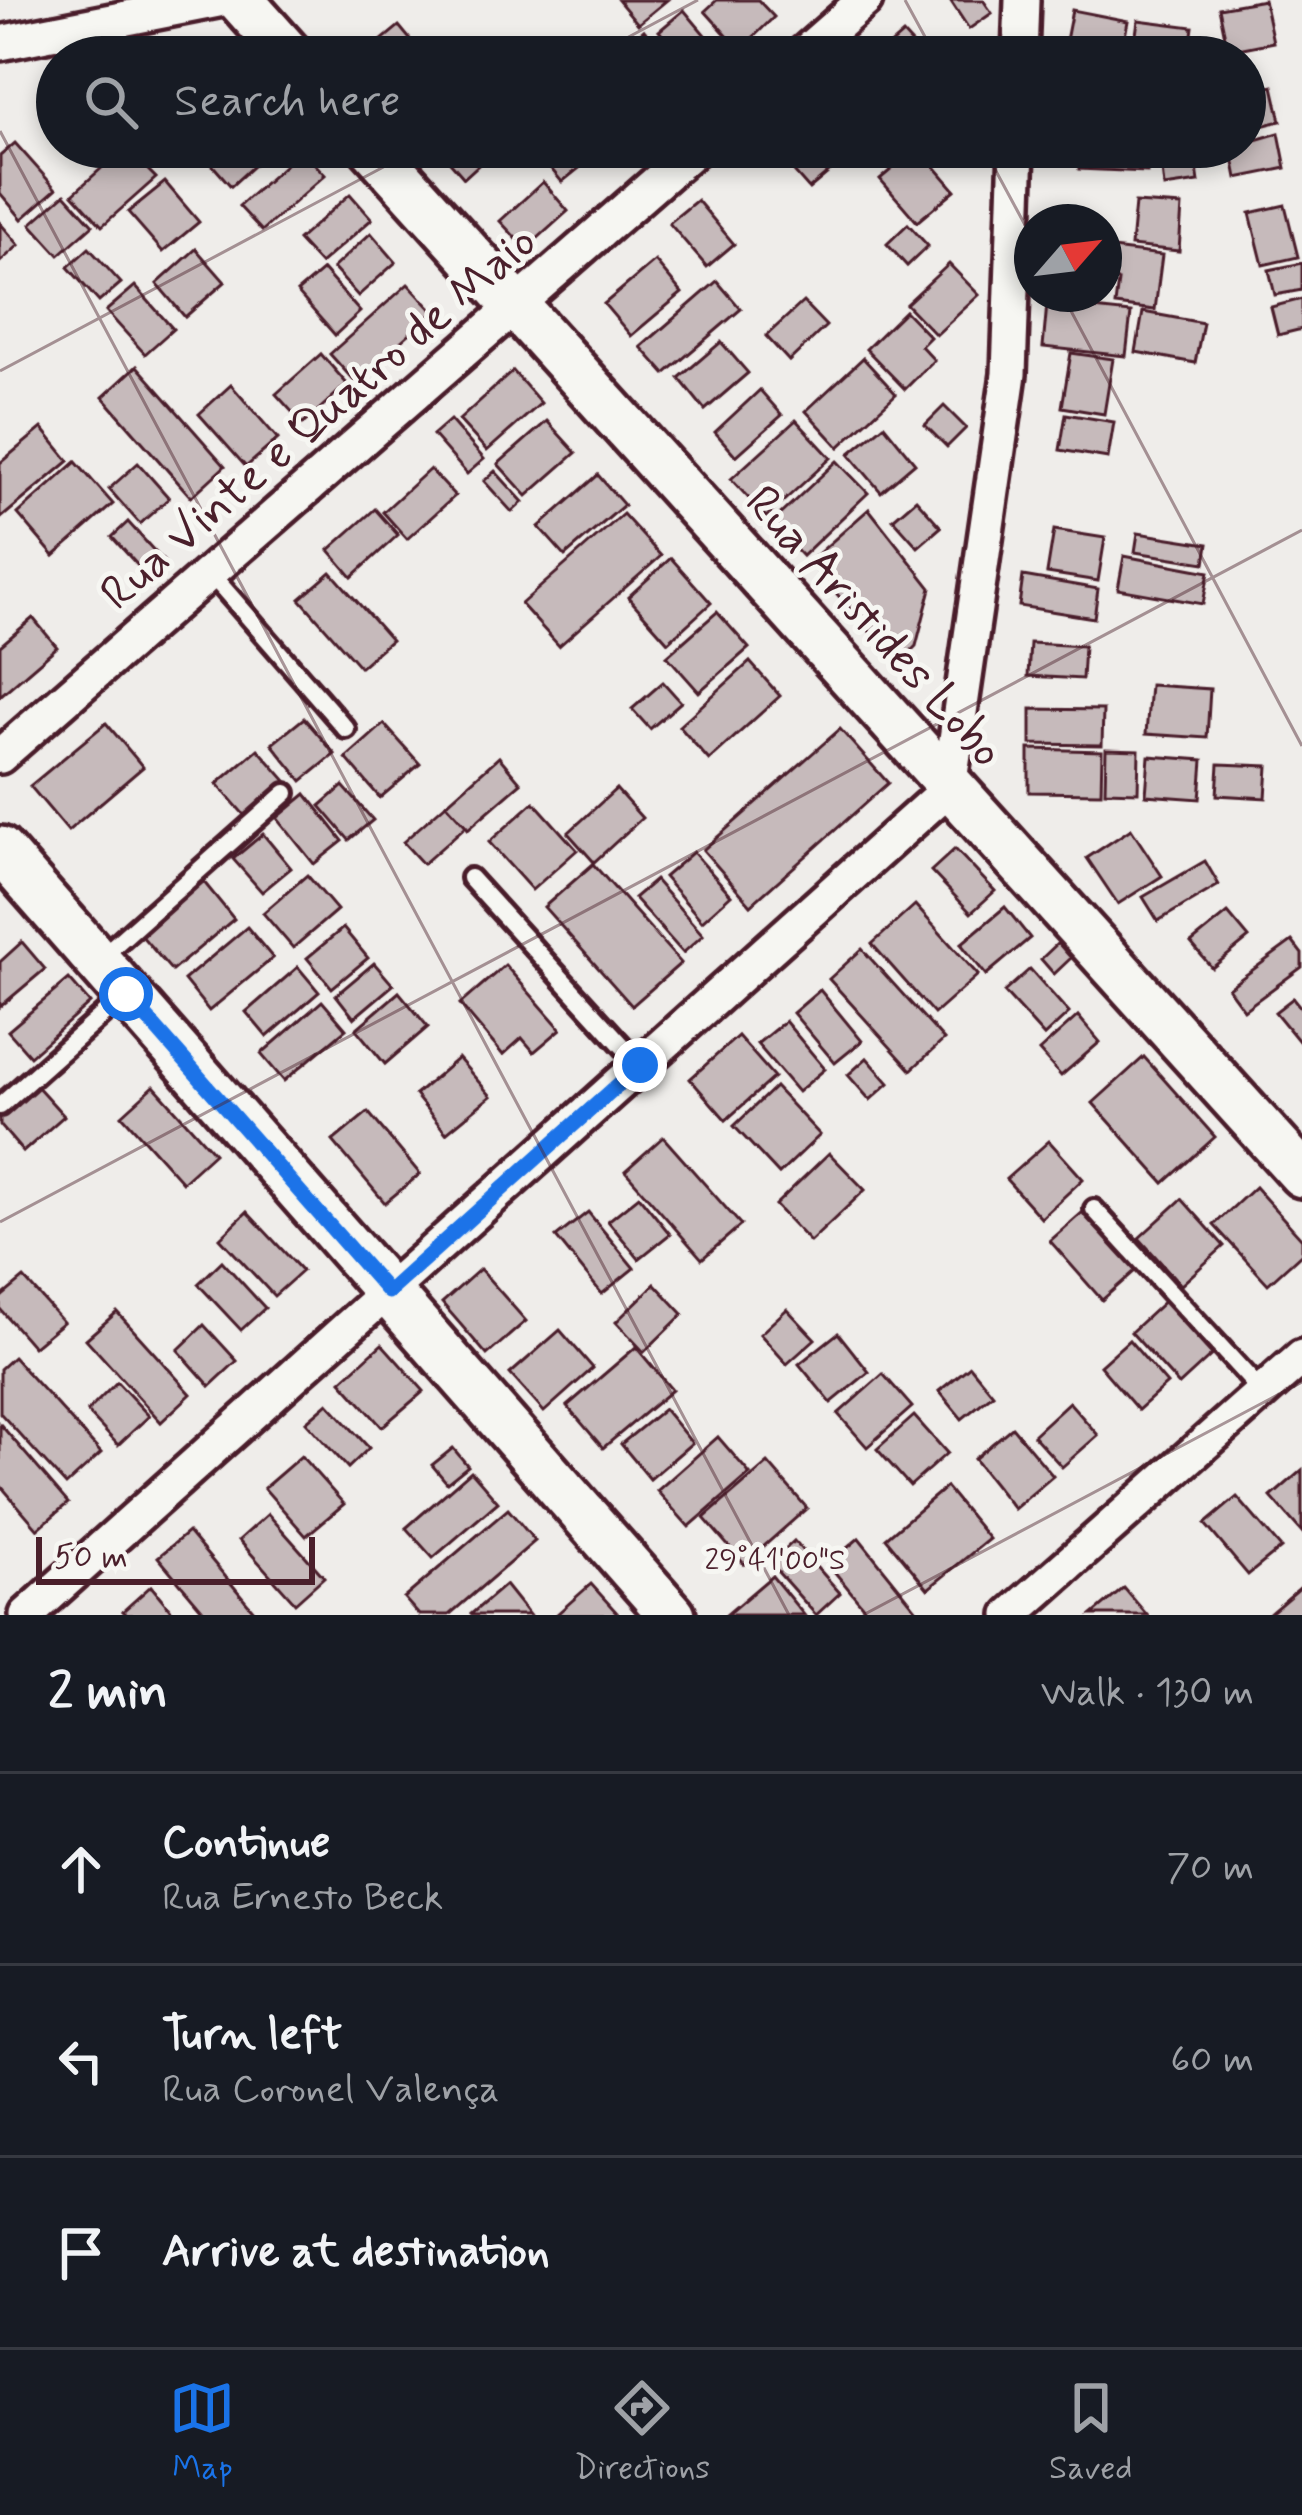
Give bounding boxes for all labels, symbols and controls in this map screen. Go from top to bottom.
search box [36,36,1266,168]
icon: search [78,69,144,135]
text: Search here [174,73,401,132]
north arrow [1014,204,1122,312]
street label: Rua Vinte e Quatro de Maio [88,212,551,626]
street label: Rua Aristides Lobo [730,473,1017,782]
route start [99,967,153,1021]
route end [613,1038,667,1092]
scale bar [36,1531,315,1584]
text: 50 m [54,1536,128,1580]
text: 29°41'00"S [705,1541,845,1580]
text: 2 min [48,1660,168,1726]
text: Walk · 130 m [1041,1668,1254,1719]
text: Continue [162,1814,330,1873]
icon: ahead [48,1836,114,1902]
text: 70 m [1166,1843,1254,1894]
text: Rua Ernesto Beck [162,1873,443,1924]
text: Turn left [162,2006,342,2065]
icon: left [48,2028,114,2094]
text: 60 m [1170,2035,1254,2086]
text: Rua Coronel Valença [162,2065,499,2116]
icon: arrive [48,2220,114,2286]
text: Arrive at destination [162,2223,550,2282]
tab: Map [169,2375,235,2491]
tab: Directions [574,2375,710,2491]
tab: Saved [1049,2375,1133,2491]

